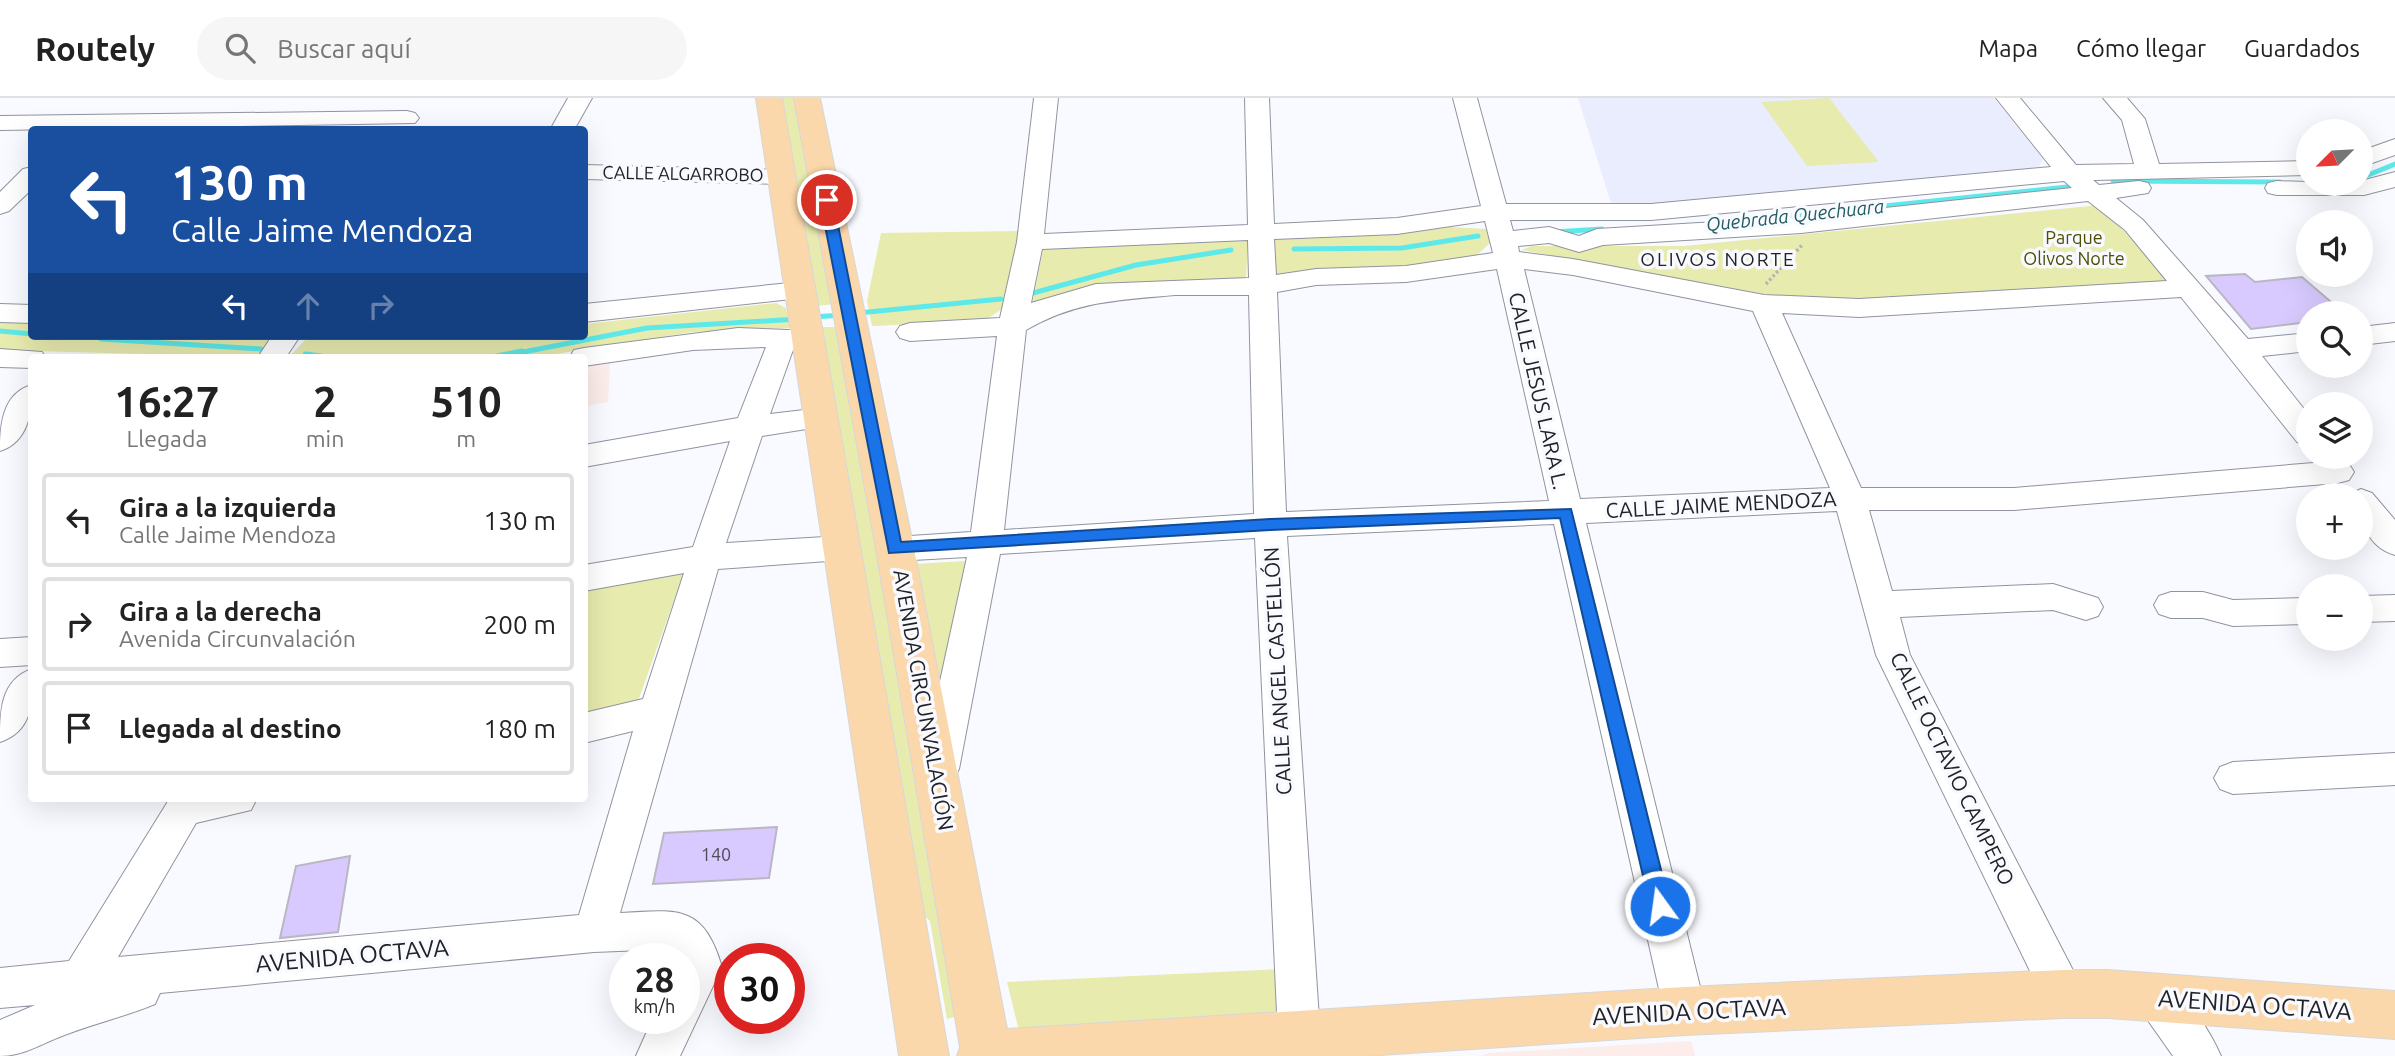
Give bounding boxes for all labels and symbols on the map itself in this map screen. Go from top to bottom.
north arrow [2296,119,2373,196]
street label: CALLE ALGARROBO [602,162,764,184]
pin [797,170,857,230]
water label: Quebrada Quechuara [1705,195,1885,235]
park label: Parque Olivos Norte [2023,227,2125,268]
district label: OLIVOS NORTE [1640,248,1796,270]
street label: CALLE JESUS LARA L. [1505,290,1573,492]
street label: CALLE JAIME MENDOZA [1605,486,1837,522]
street label: CALLE ANGEL CASTELLÓN [1259,546,1295,796]
street label: AVENIDA CIRCUNVALACIÓN [889,567,959,832]
street label: CALLE OCTAVIO CAMPERO [1886,648,2020,889]
house number: 140 [701,844,731,864]
position arrow [1623,869,1697,943]
street label: AVENIDA OCTAVA [254,934,450,977]
speed limit sign: 30 [714,943,805,1034]
street label: AVENIDA OCTAVA [2157,984,2353,1025]
street label: AVENIDA OCTAVA [1591,993,1787,1030]

